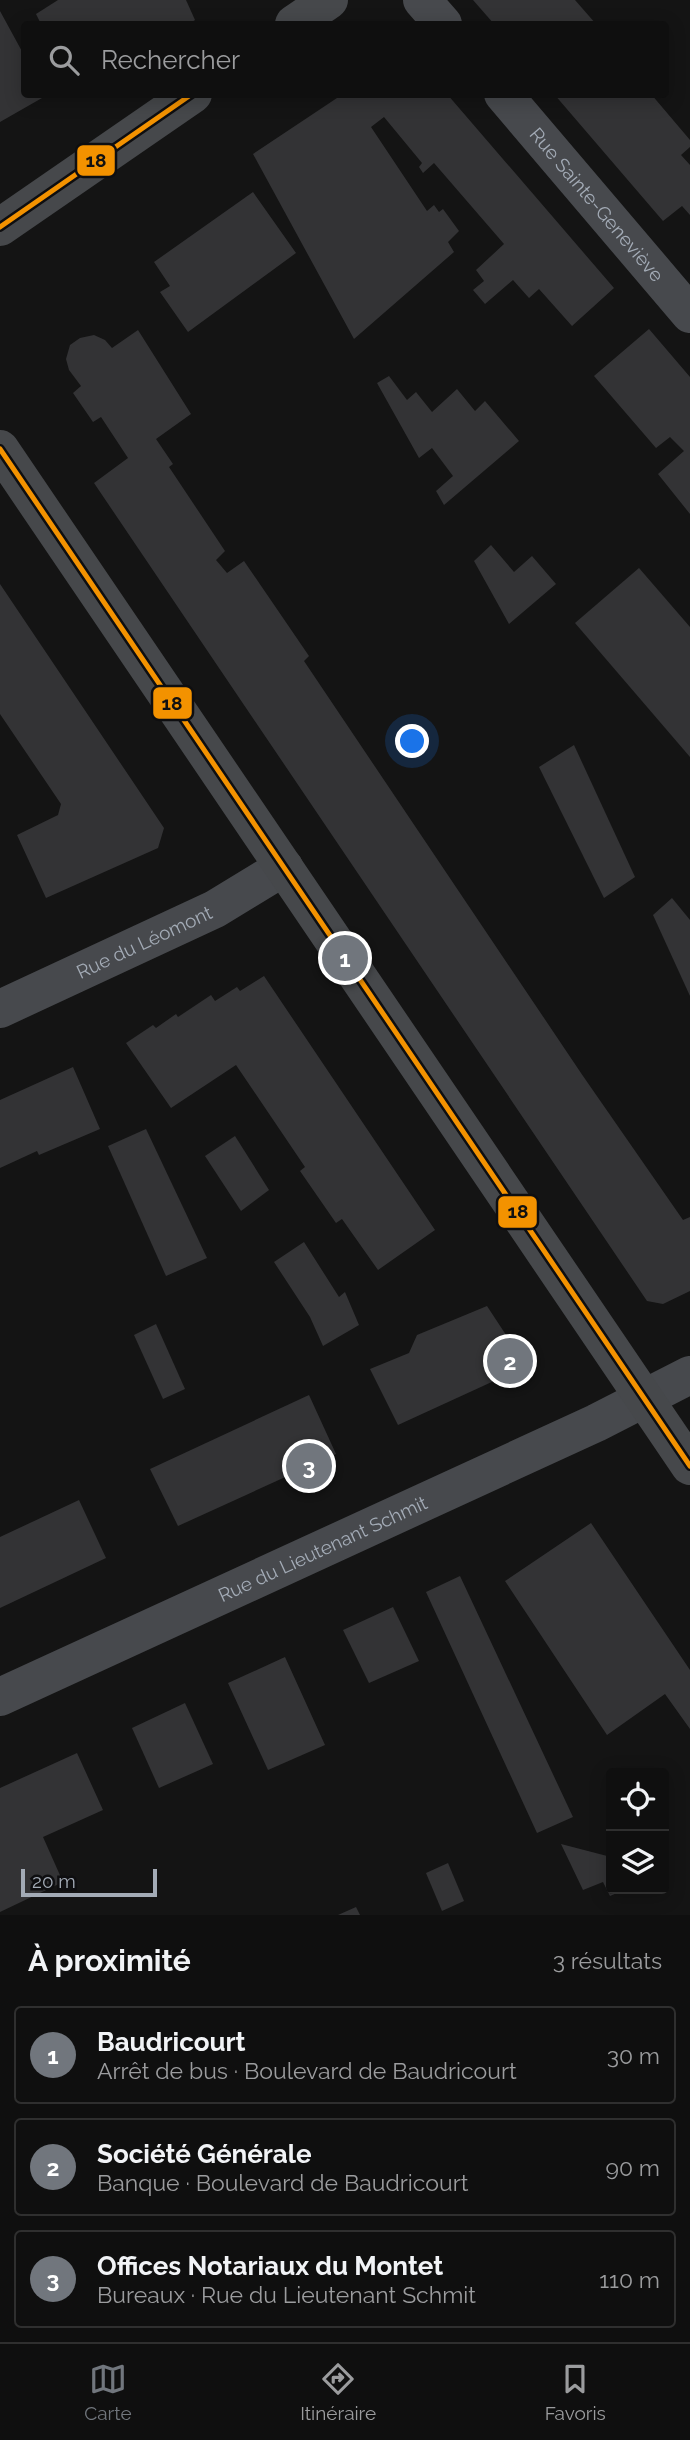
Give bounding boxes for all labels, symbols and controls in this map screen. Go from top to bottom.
search box [21,21,669,98]
icon: search [45,41,83,79]
text: Rechercher [101,45,240,75]
street label: Rue Sainte-Geneviève [525,123,668,286]
line badge: 18 [76,144,116,177]
text: 18 [86,149,106,171]
line badge: 18 [152,686,193,720]
text: 18 [162,692,182,714]
your location [395,724,429,758]
street label: Rue du Léomont [73,901,216,983]
pin: 1 [322,932,368,984]
line badge: 18 [497,1195,538,1229]
text: 18 [508,1200,528,1222]
pin: 2 [487,1335,533,1387]
pin: 3 [286,1440,332,1492]
street label: Rue du Lieutenant Schmit [215,1491,431,1606]
map controls [606,1768,669,1894]
button: locate [606,1768,669,1831]
button: layers [606,1831,669,1894]
scale bar [21,1866,158,1898]
text: 20 m [32,1870,76,1892]
text: À proximité [28,1943,191,1978]
text: 3 résultats [553,1947,662,1974]
text: Baudricourt [97,2027,246,2057]
text: 1 [47,2042,59,2069]
text: 30 m [607,2042,660,2069]
text: Arrêt de bus · Boulevard de Baudricourt [97,2057,517,2084]
text: Société Générale [97,2139,311,2169]
text: 2 [47,2154,59,2181]
text: 90 m [605,2154,660,2181]
text: Banque · Boulevard de Baudricourt [97,2169,468,2196]
text: Offices Notariaux du Montet [97,2251,443,2281]
text: 3 [47,2266,59,2293]
text: 110 m [599,2266,660,2293]
text: Bureaux · Rue du Lieutenant Schmit [97,2281,476,2308]
tab: Carte [84,2360,132,2424]
tab: Itinéraire [300,2360,376,2424]
tab: Favoris [545,2360,606,2424]

